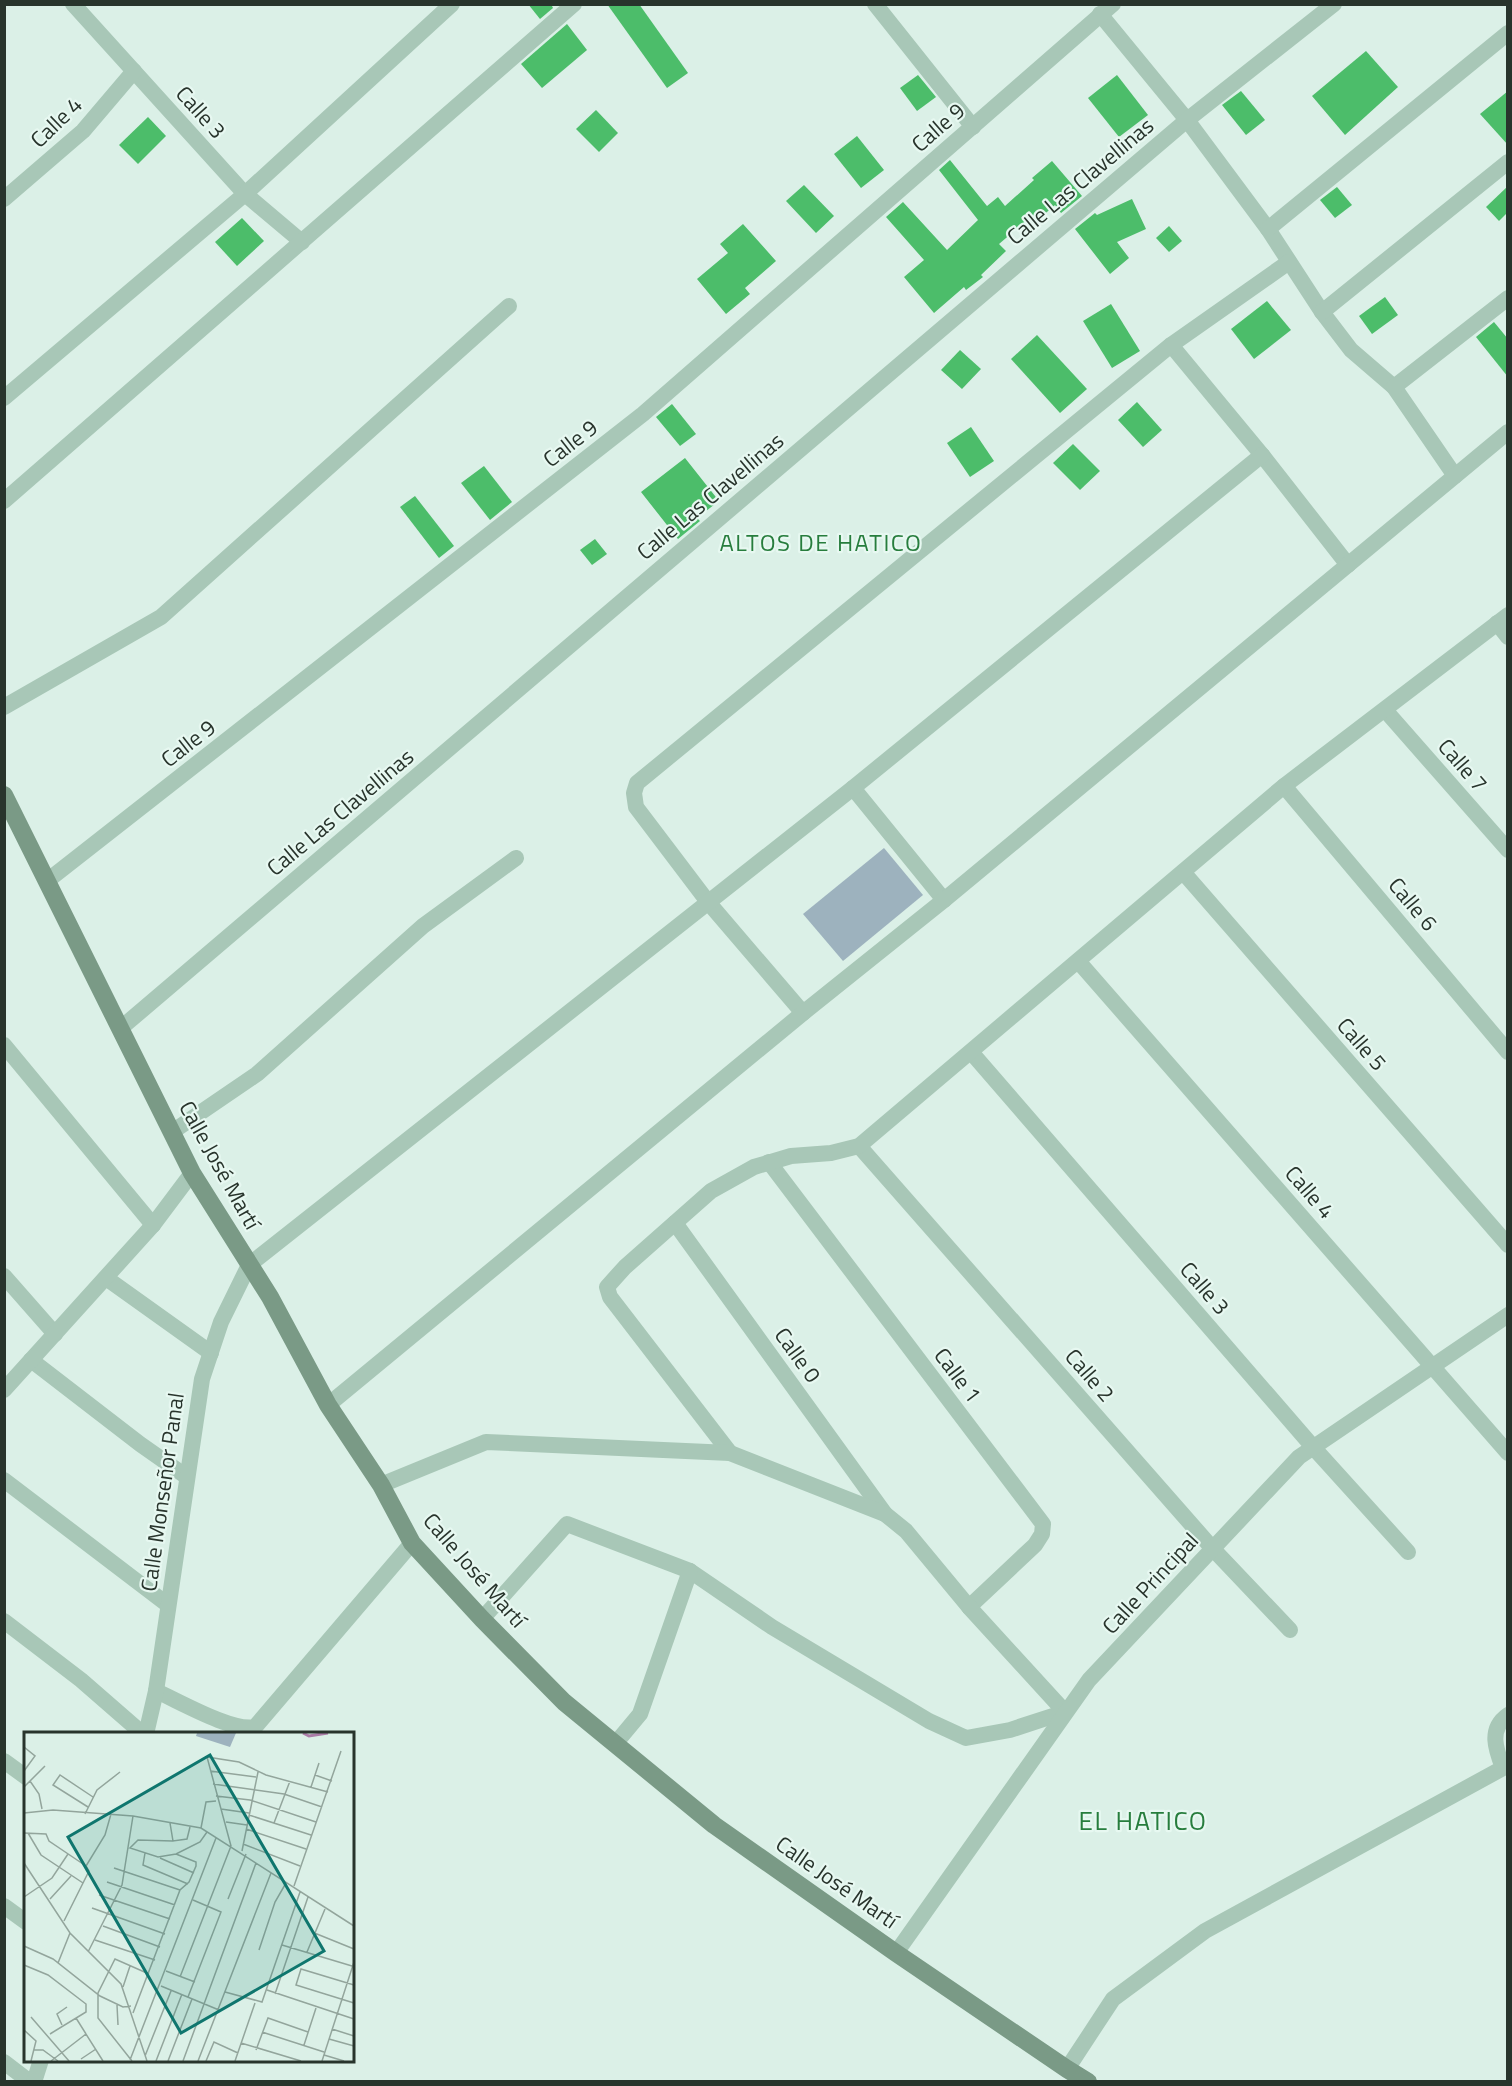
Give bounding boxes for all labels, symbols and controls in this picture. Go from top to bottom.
street label: Calle 3 [168,78,234,146]
street label: Calle 4 [22,88,90,156]
street label: Calle 9 [904,94,972,160]
street label: Calle Las Clavellinas [999,109,1161,253]
street label: Calle 9 [535,411,605,475]
street label: Calle Las Clavellinas [629,424,791,568]
district label: ALTOS DE HATICO [720,524,922,560]
street label: Calle 9 [153,711,223,775]
street label: Calle 7 [1430,731,1496,799]
street label: Calle Las Clavellinas [259,740,421,884]
street label: Calle 6 [1380,870,1446,938]
street label: Calle 5 [1329,1010,1395,1078]
street label: Calle José Martí [171,1094,271,1238]
street label: Calle 4 [1277,1158,1343,1226]
street label: Calle 3 [1172,1254,1238,1322]
street label: Calle 0 [766,1320,830,1390]
street label: Calle 1 [926,1340,990,1410]
street label: Calle 2 [1057,1341,1123,1409]
street label: Calle Monseñor Panal [131,1391,193,1593]
street label: Calle José Martí [415,1505,536,1637]
street label: Calle Principal [1094,1524,1206,1642]
inset map [24,1732,354,2062]
district label: EL HATICO [1079,1801,1207,1840]
street label: Calle José Martí [769,1827,907,1938]

